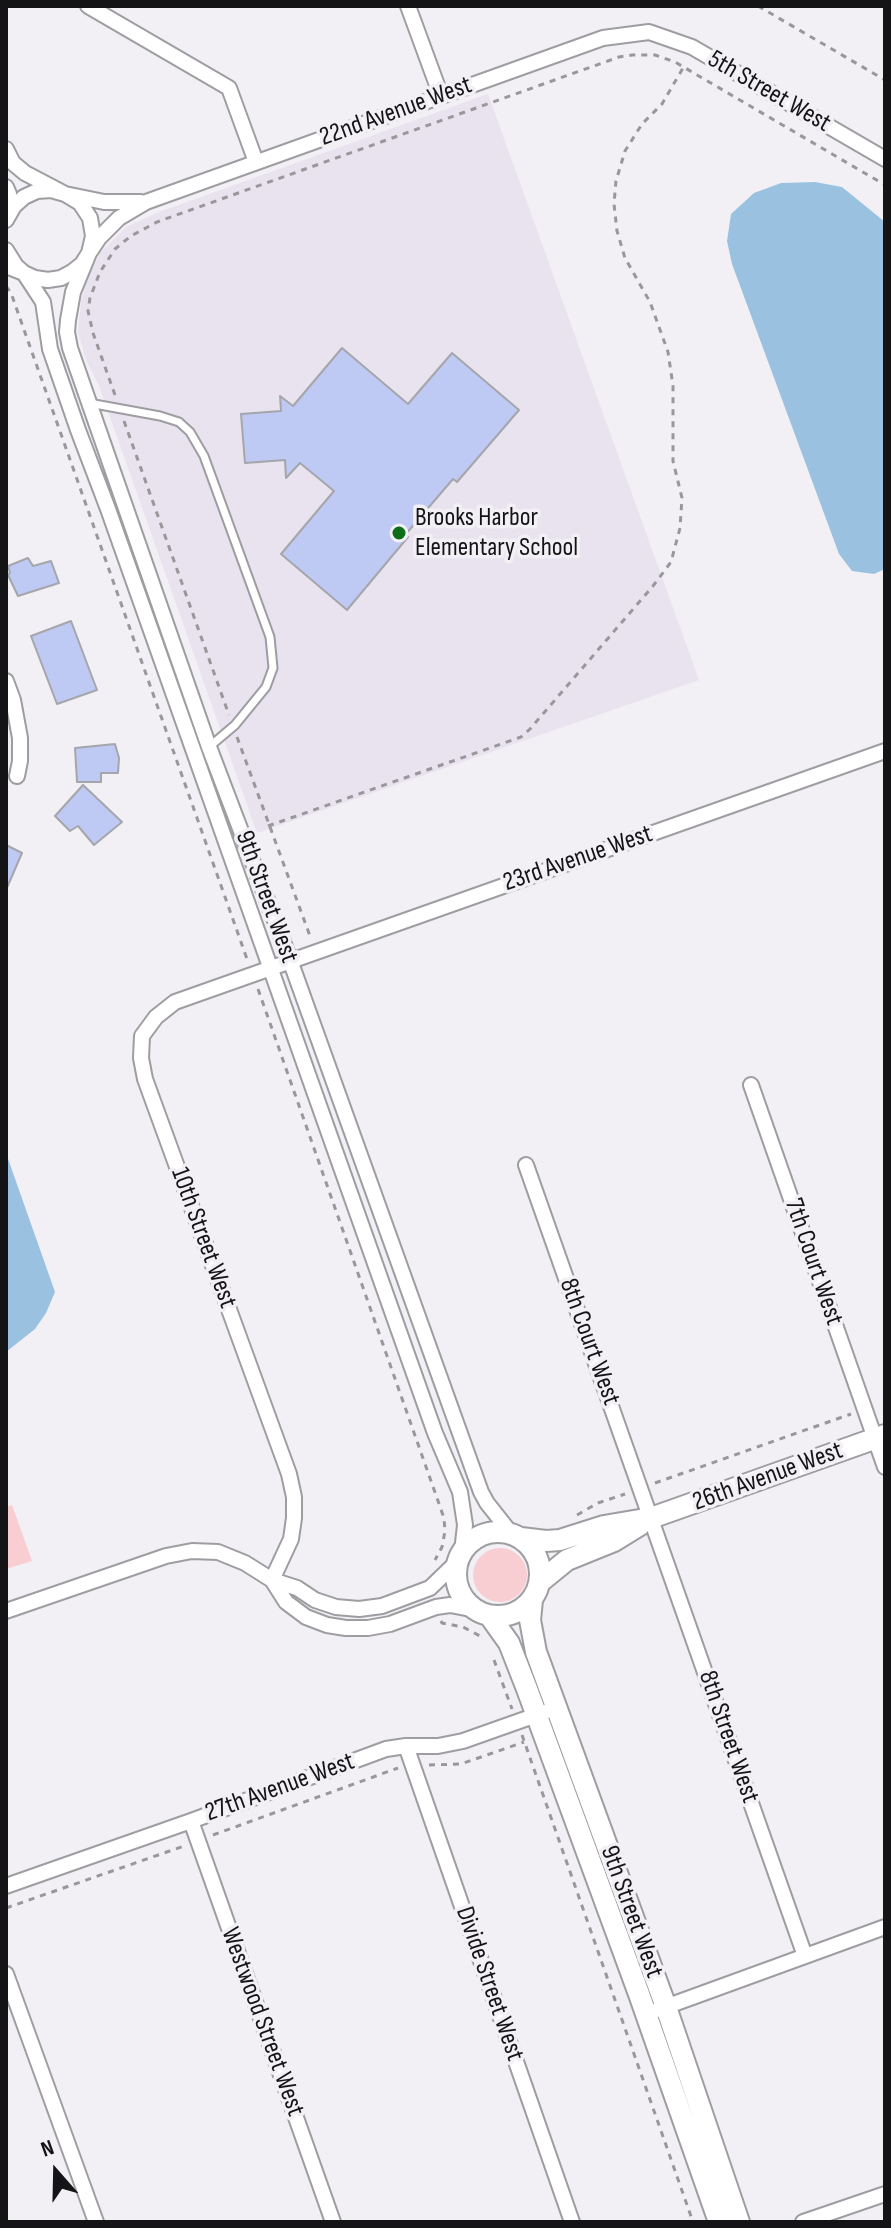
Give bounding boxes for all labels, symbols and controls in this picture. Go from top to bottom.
street label: 5th Street West [702,44,836,140]
street label: 22nd Avenue West [316,70,476,154]
place label: Brooks Harbor Elementary School [415,502,578,564]
marker: Brooks Harbor Elementary School [390,524,408,542]
street label: 23rd Avenue West [499,819,657,899]
street label: 9th Street West [228,827,304,967]
street label: 10th Street West [163,1164,243,1312]
street label: 7th Court West [777,1195,849,1329]
street label: 8th Court West [552,1274,626,1410]
street label: 26th Avenue West [689,1435,847,1519]
street label: 8th Street West [691,1667,765,1807]
street label: 27th Avenue West [201,1747,359,1829]
street label: 9th Street West [593,1842,669,1982]
street label: Divide Street West [448,1903,530,2065]
street label: Westwood Street West [213,1923,311,2121]
north arrow [16,2132,96,2212]
text: N [37,2134,58,2164]

